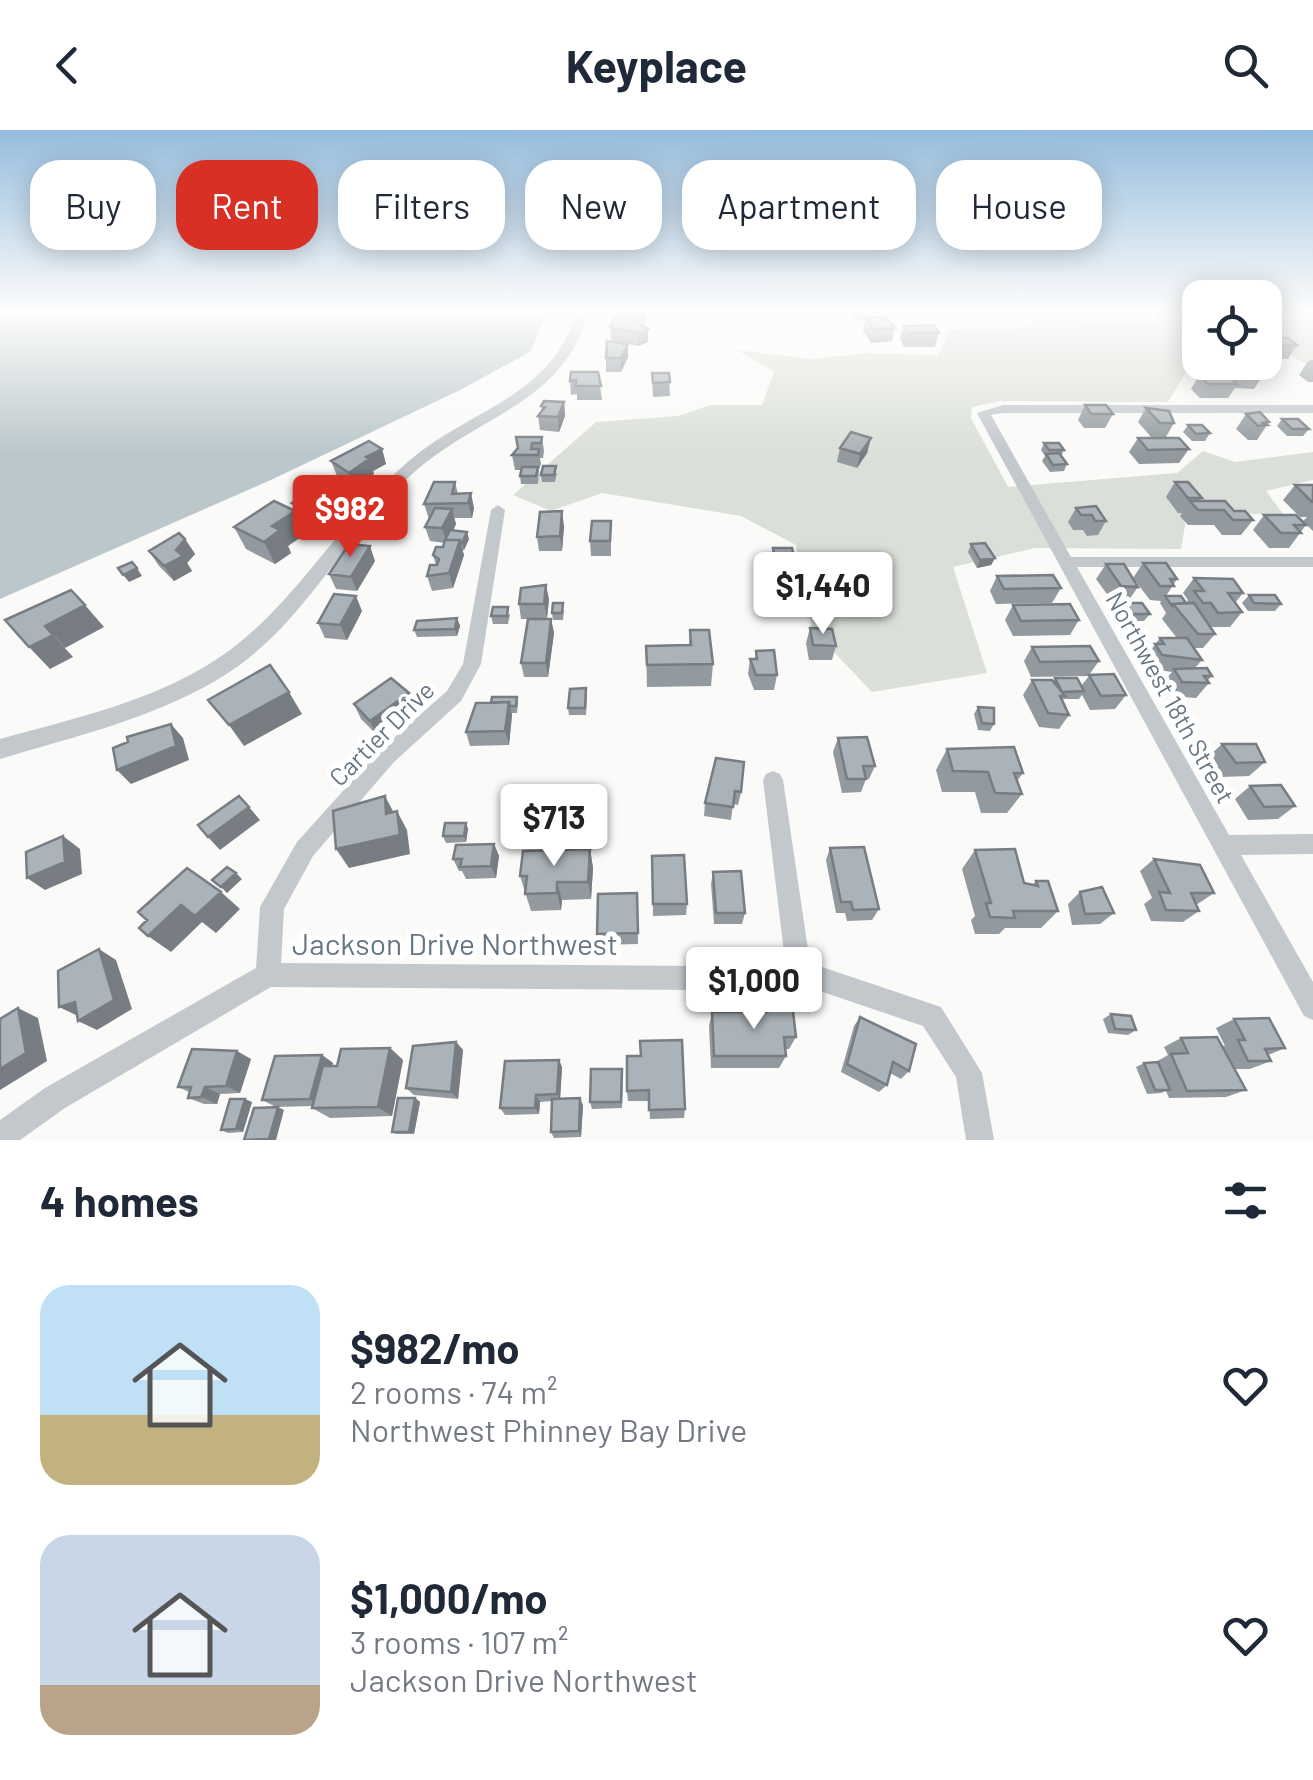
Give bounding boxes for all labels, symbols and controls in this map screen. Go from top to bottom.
icon: back [40,38,95,93]
text: Keyplace [566,38,747,92]
icon: search [1218,38,1273,93]
chip: Buy [30,160,156,250]
chip: Rent [176,160,318,250]
chip: Filters [338,160,505,250]
chip: New [525,160,662,250]
chip: Apartment [682,160,916,250]
chip: House [936,160,1102,250]
map controls [1182,280,1282,380]
button: locate [1182,280,1282,380]
pin: $982 [291,475,409,560]
text: $982 [315,488,385,526]
pin: $1,440 [742,552,904,637]
text: $1,440 [775,565,871,603]
street label: Northwest 18th Street [1100,586,1242,808]
street label: Cartier Drive [322,674,440,792]
pin: $713 [495,784,613,869]
text: $713 [522,797,586,835]
street label: Jackson Drive Northwest [292,925,618,961]
pin: $1,000 [673,947,835,1032]
text: $1,000 [708,960,800,998]
icon: filters [1218,1173,1273,1228]
text: 4 homes [40,1175,199,1225]
text: $982/mo [350,1322,520,1372]
icon: home [120,1325,240,1445]
icon: heart [1218,1358,1273,1413]
text: 2 rooms · 74 m² [350,1372,557,1410]
text: Northwest Phinney Bay Drive [350,1410,747,1448]
text: $1,000/mo [350,1572,548,1622]
icon: home [120,1575,240,1695]
icon: heart [1218,1608,1273,1663]
text: 3 rooms · 107 m² [350,1622,568,1660]
text: Jackson Drive Northwest [350,1660,698,1698]

